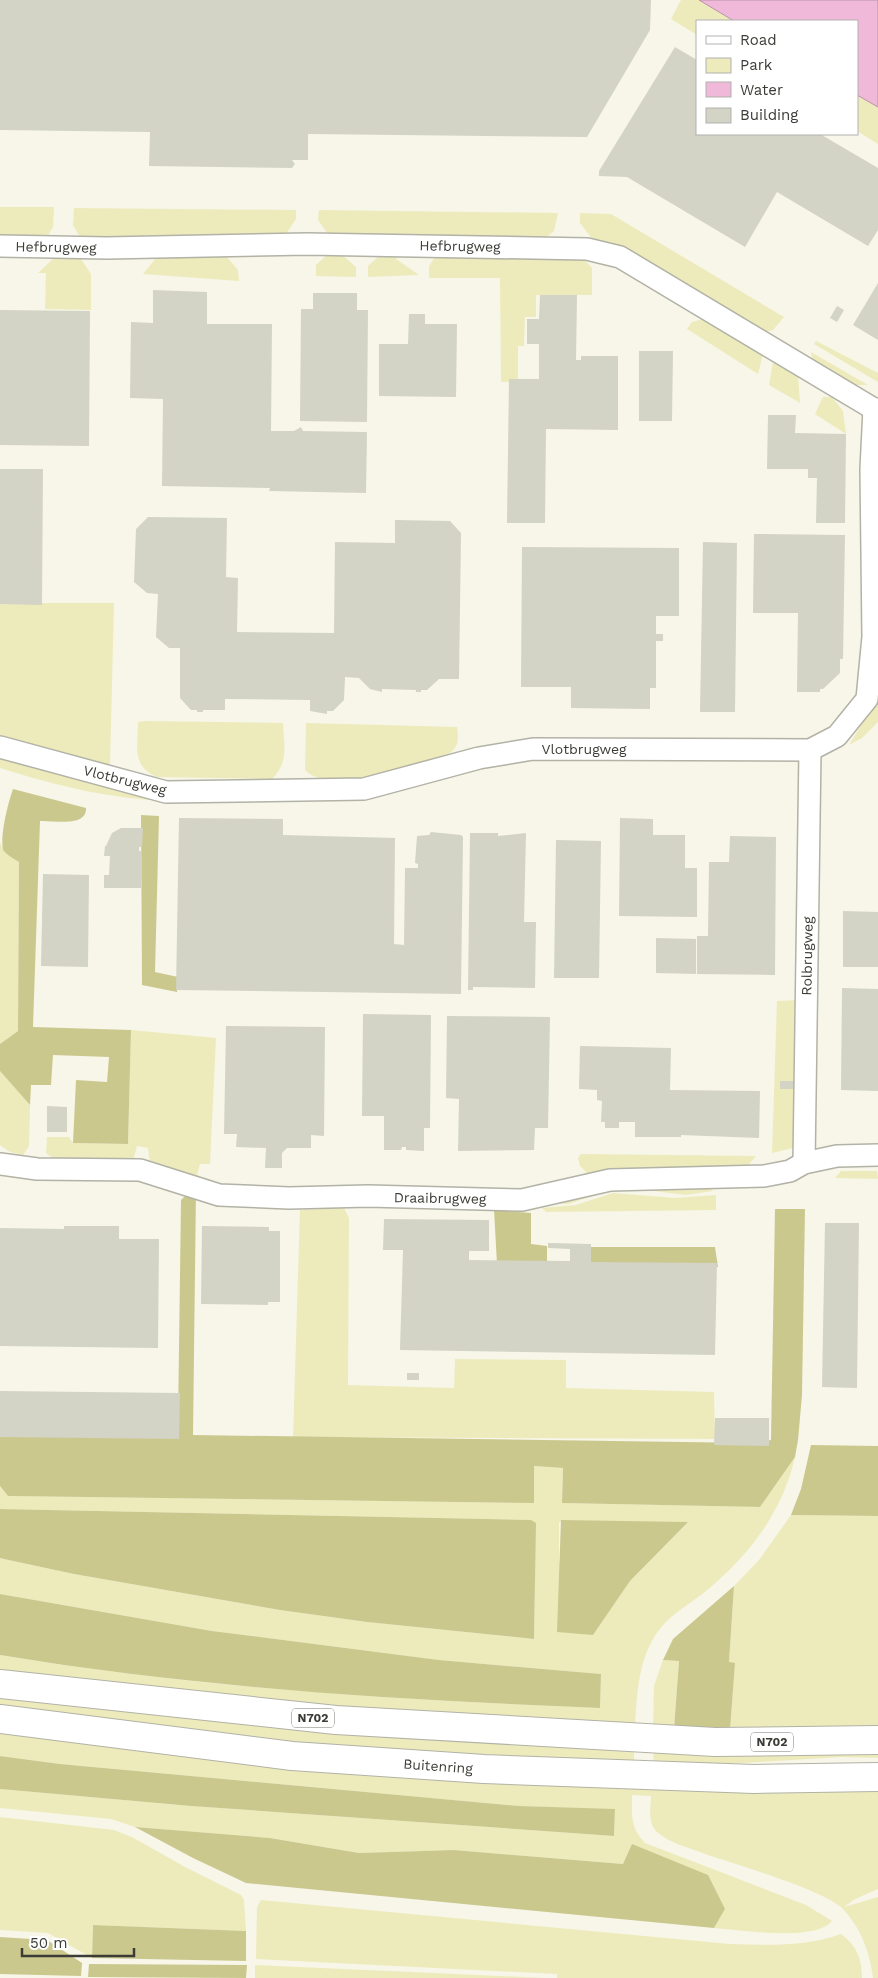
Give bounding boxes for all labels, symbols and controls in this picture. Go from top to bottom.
legend [696,20,858,135]
text: Road [740,31,777,49]
text: Park [740,56,773,74]
text: Water [740,81,783,99]
text: Building [740,106,798,124]
street label: Hefbrugweg [419,237,501,255]
street label: Hefbrugweg [15,238,97,256]
street label: Vlotbrugweg [542,741,627,757]
street label: Vlotbrugweg [82,762,169,798]
street label: Rolbrugweg [798,916,816,996]
street label: Draaibrugweg [394,1189,487,1207]
road number: N702 [292,1709,334,1728]
road number: N702 [751,1732,793,1751]
street label: Buitenring [403,1756,474,1776]
scale bar [22,1926,135,1958]
text: 50 m [30,1934,67,1952]

